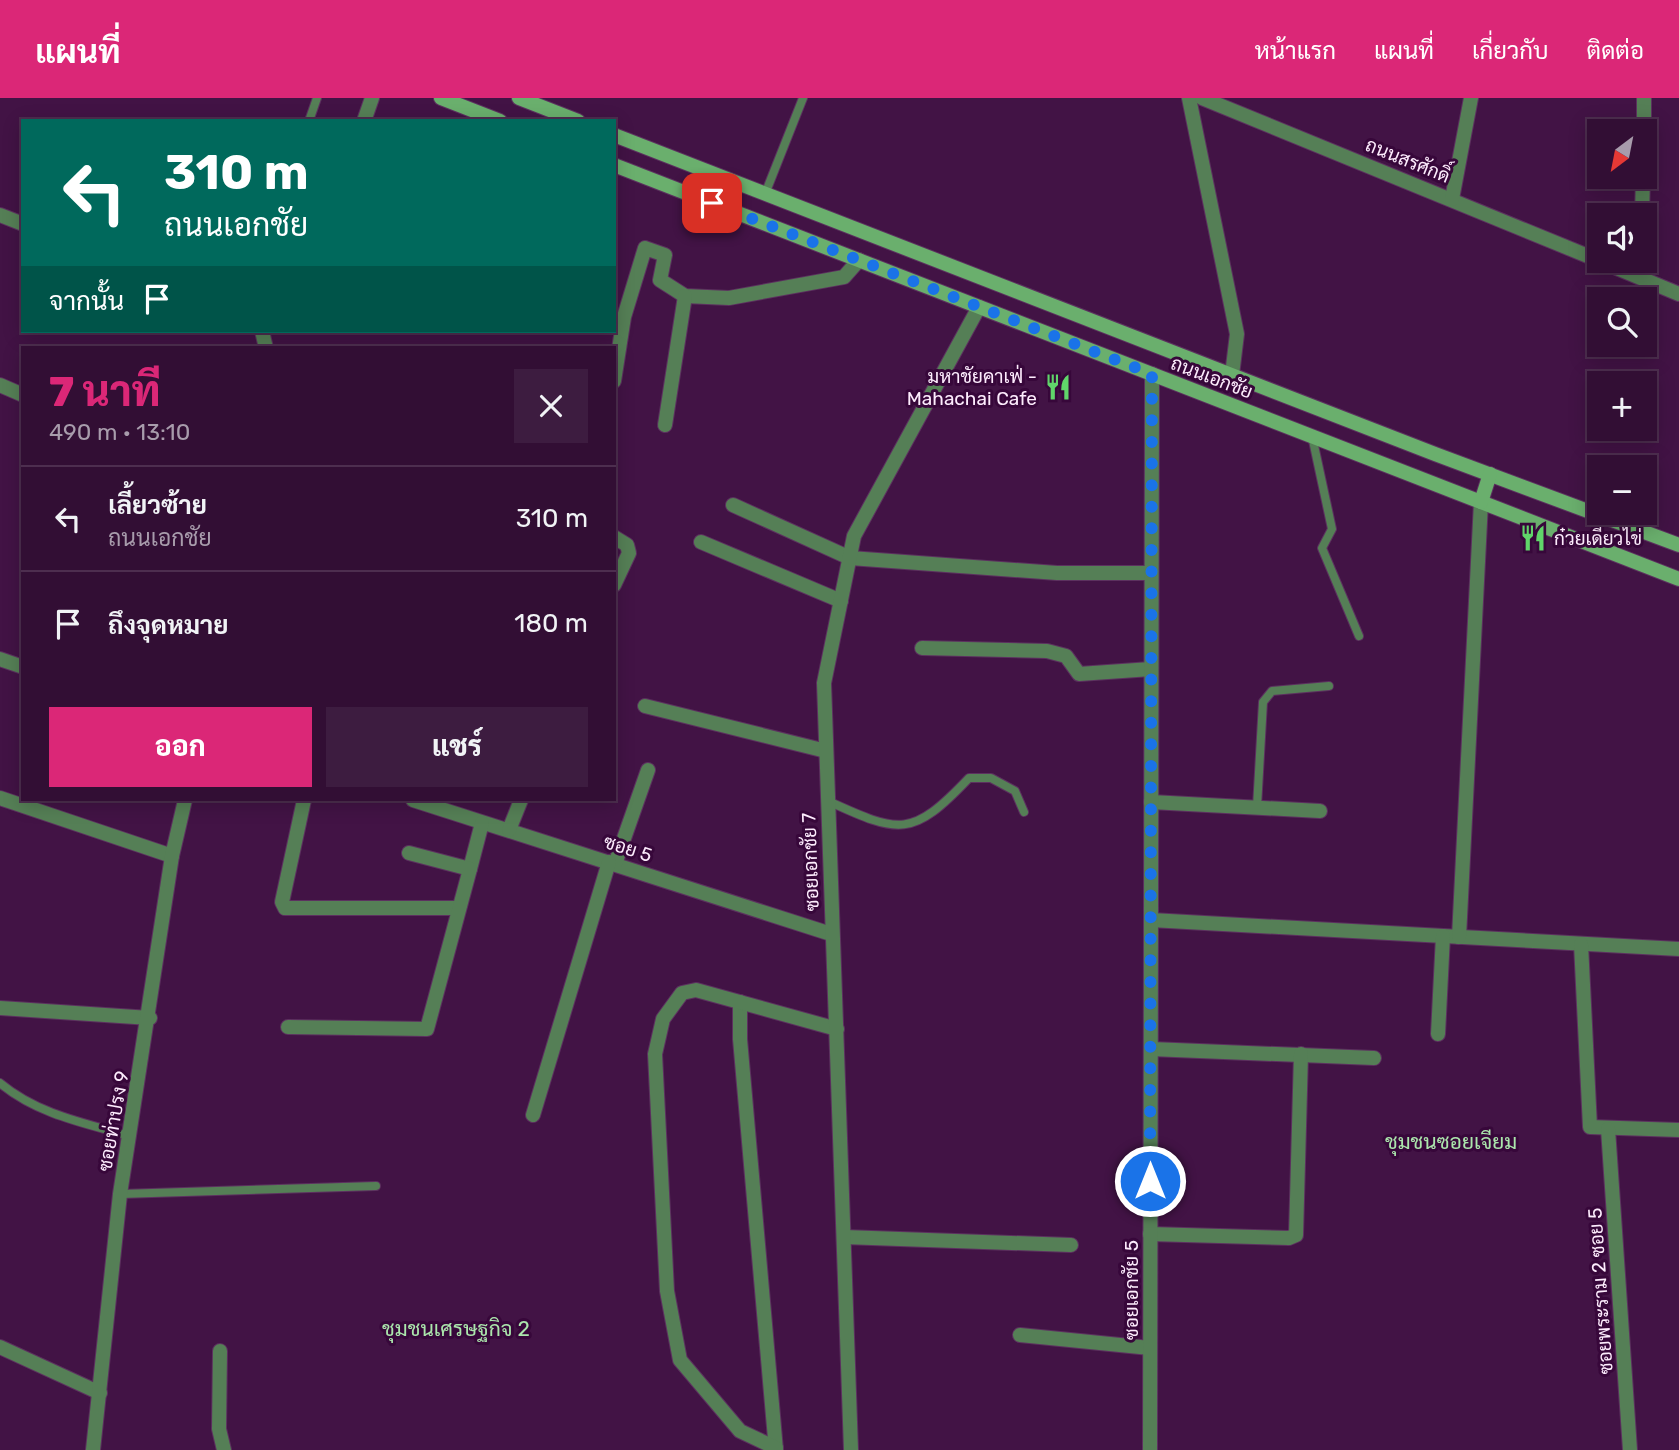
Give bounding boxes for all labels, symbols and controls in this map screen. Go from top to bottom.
text: แผนที่ [35,32,121,71]
text: หน้าแรก [1255,37,1336,65]
text: แผนที่ [1374,37,1434,65]
text: เกี่ยวกับ [1472,37,1549,65]
text: ติดต่อ [1587,37,1644,65]
north arrow [1587,119,1657,189]
map controls [1587,119,1657,525]
street label: ถนนสรศักดิ์ [1362,127,1456,188]
text: 310 m [164,143,309,201]
icon: left [49,147,140,238]
pin [682,173,742,233]
icon: arrive [693,184,731,222]
button: sound [1587,203,1657,273]
text: ถนนเอกชัย [164,206,308,244]
icon: arrive [138,280,176,318]
text: จากนั้น [49,286,124,317]
button: search [1587,287,1657,357]
street label: ถนนเอกชัย [1168,351,1256,404]
place label: มหาชัยคาเฟ่ - Mahachai Cafe [907,364,1037,410]
text: 7 นาที [49,367,161,417]
button: close [514,369,588,443]
button: + [1587,371,1657,441]
restaurant icon: มหาชัยคาเฟ่ - Mahachai Cafe [1043,372,1073,402]
text: 490 m · 13:10 [49,418,190,446]
button: − [1587,455,1657,525]
text: เลี้ยวซ้าย [108,490,207,521]
icon: left [49,500,87,538]
text: 310 m [516,503,588,534]
place label: ก๋วยเดี๋ยวไข่ [1554,520,1642,550]
restaurant icon: ก๋วยเดี๋ยวไข่ [1518,523,1548,553]
text: ถนนเอกชัย [108,524,212,552]
icon: arrive [49,605,87,643]
text: 180 m [514,608,588,639]
text: ถึงจุดหมาย [108,610,229,641]
button: ออก [49,707,312,787]
button: แชร์ [326,707,588,787]
street label: ซอยเอกชัย 7 [797,812,824,912]
street label: ซอย 5 [601,830,655,867]
street label: ซอยท่าปรง 9 [93,1069,134,1173]
district label: ชุมชนซอยเจียม [1385,1129,1517,1156]
position arrow [1113,1144,1187,1218]
street label: ซอยพระราม 2 ซอย 5 [1583,1207,1618,1375]
street label: ซอยเอกชัย 5 [1120,1240,1143,1340]
district label: ชุมชนเศรษฐกิจ 2 [382,1316,530,1343]

